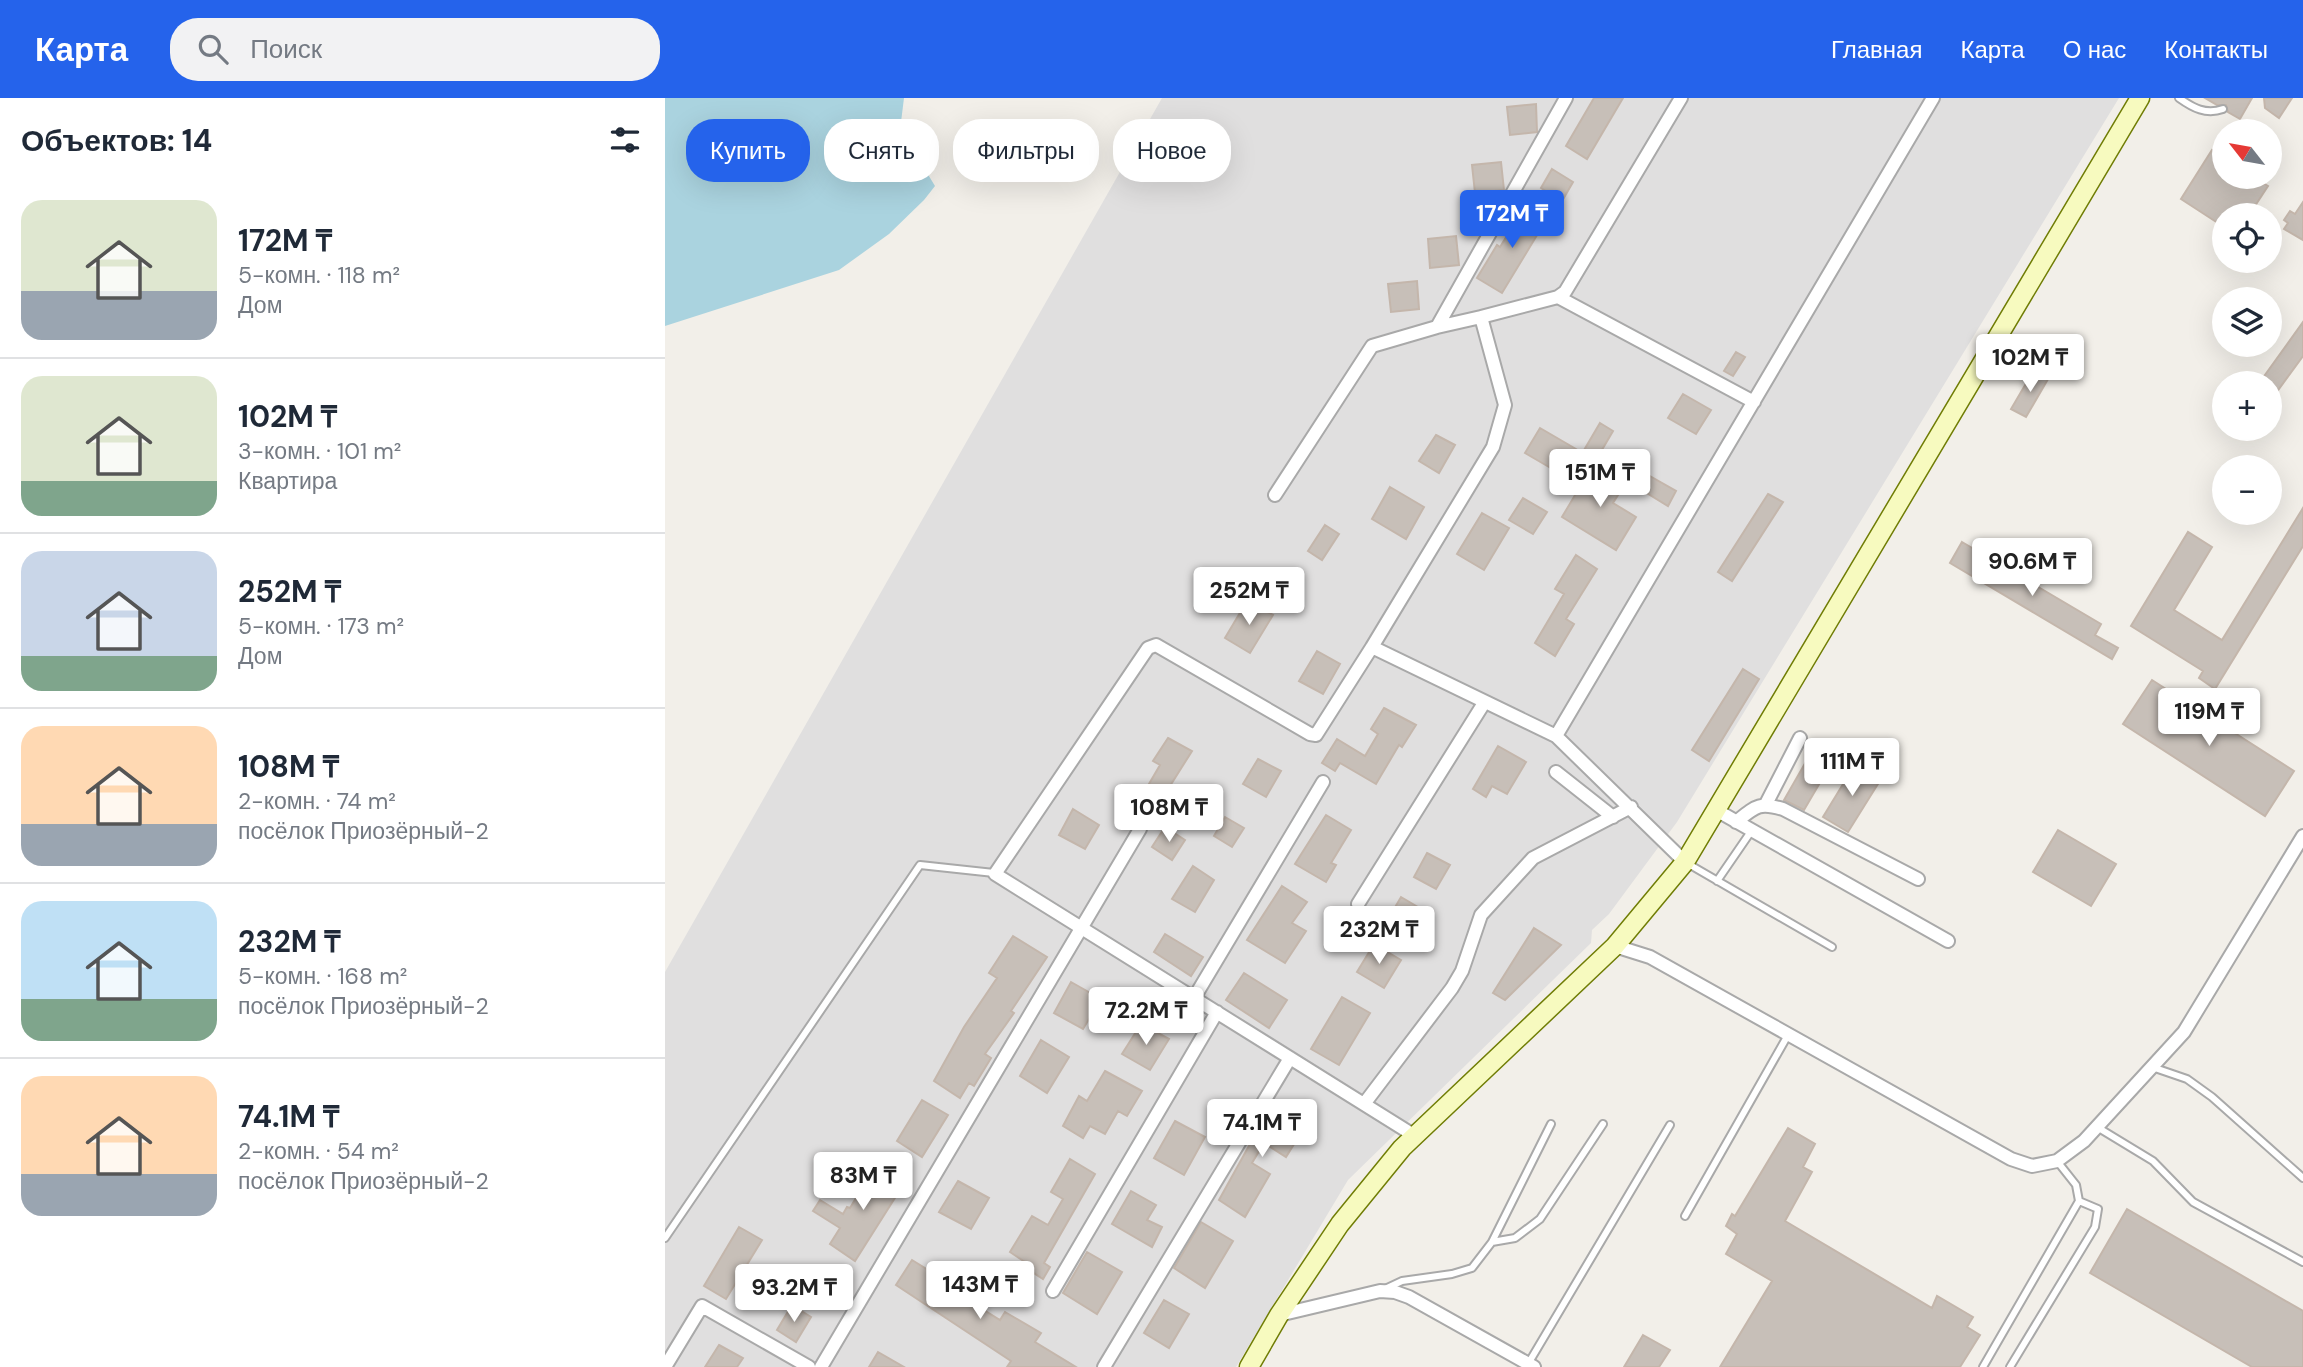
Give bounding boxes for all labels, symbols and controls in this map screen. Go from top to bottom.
search box [170,18,660,81]
text: Карта [35,28,128,71]
icon: search [194,30,232,68]
text: Поиск [250,32,322,66]
text: Главная [1831,34,1922,65]
text: Карта [1960,34,2025,65]
text: О нас [2063,34,2126,65]
text: Контакты [2164,34,2268,65]
chip: Купить [686,119,810,182]
chip: Снять [824,119,939,182]
chip: Фильтры [953,119,1099,182]
chip: Новое [1113,119,1231,182]
north arrow [2212,119,2282,189]
map controls [2212,119,2282,525]
text: Объектов: 14 [21,121,212,160]
icon: filters [606,121,644,159]
pin: 172M ₸ [1455,190,1569,250]
text: 172M ₸ [1476,198,1548,228]
button: locate [2212,203,2282,273]
text: 172M ₸ [238,221,332,260]
icon: home [77,228,161,312]
text: 5-комн. · 118 m² [238,260,400,290]
button: layers [2212,287,2282,357]
text: Дом [238,290,282,320]
pin: 102M ₸ [1973,334,2087,394]
text: 102M ₸ [1992,342,2068,372]
button: + [2212,371,2282,441]
text: 102M ₸ [238,397,337,436]
icon: home [77,404,161,488]
text: 3-комн. · 101 m² [238,436,401,466]
pin: 151M ₸ [1543,450,1657,509]
button: − [2212,455,2282,525]
text: 151M ₸ [1565,457,1635,487]
text: Квартира [238,466,337,496]
pin: 90.6M ₸ [1967,538,2097,598]
text: 90.6M ₸ [1988,546,2076,576]
pin: 252M ₸ [1192,568,1306,627]
text: 252M ₸ [238,572,341,611]
text: 252M ₸ [1209,575,1289,605]
icon: home [77,579,161,663]
text: 5-комн. · 173 m² [238,611,404,641]
text: Дом [238,641,282,671]
pin: 119M ₸ [2152,688,2266,748]
text: 119M ₸ [2174,696,2244,726]
pin: 111M ₸ [1795,738,1909,798]
text: 111M ₸ [1820,746,1884,776]
text: 108M ₸ [238,747,339,786]
icon: home [77,754,161,838]
pin: 108M ₸ [1112,784,1226,844]
text: 2-комн. · 74 m² [238,786,396,816]
text: 108M ₸ [1130,792,1208,822]
text: посёлок Приозёрный-2 [238,816,489,846]
pin: 232M ₸ [1322,906,1436,966]
text: 232M ₸ [1340,914,1418,944]
text: 232M ₸ [238,922,341,961]
icon: home [77,929,161,1013]
text: 5-комн. · 168 m² [238,961,407,991]
pin: 72.2M ₸ [1081,988,1211,1047]
text: посёлок Приозёрный-2 [238,991,489,1021]
text: 72.2M ₸ [1105,995,1187,1025]
text: 74.1M ₸ [238,1097,340,1136]
pin: 74.1M ₸ [1197,1100,1327,1159]
icon: home [77,1104,161,1188]
text: 74.1M ₸ [1223,1107,1301,1137]
text: 2-комн. · 54 m² [238,1136,399,1166]
pin: 83M ₸ [814,1152,912,1212]
text: 83M ₸ [830,1160,896,1190]
text: посёлок Приозёрный-2 [238,1166,489,1196]
pin: 143M ₸ [923,1262,1037,1321]
pin: 93.2M ₸ [729,1264,859,1324]
text: 143M ₸ [942,1269,1018,1299]
text: 93.2M ₸ [751,1272,837,1302]

